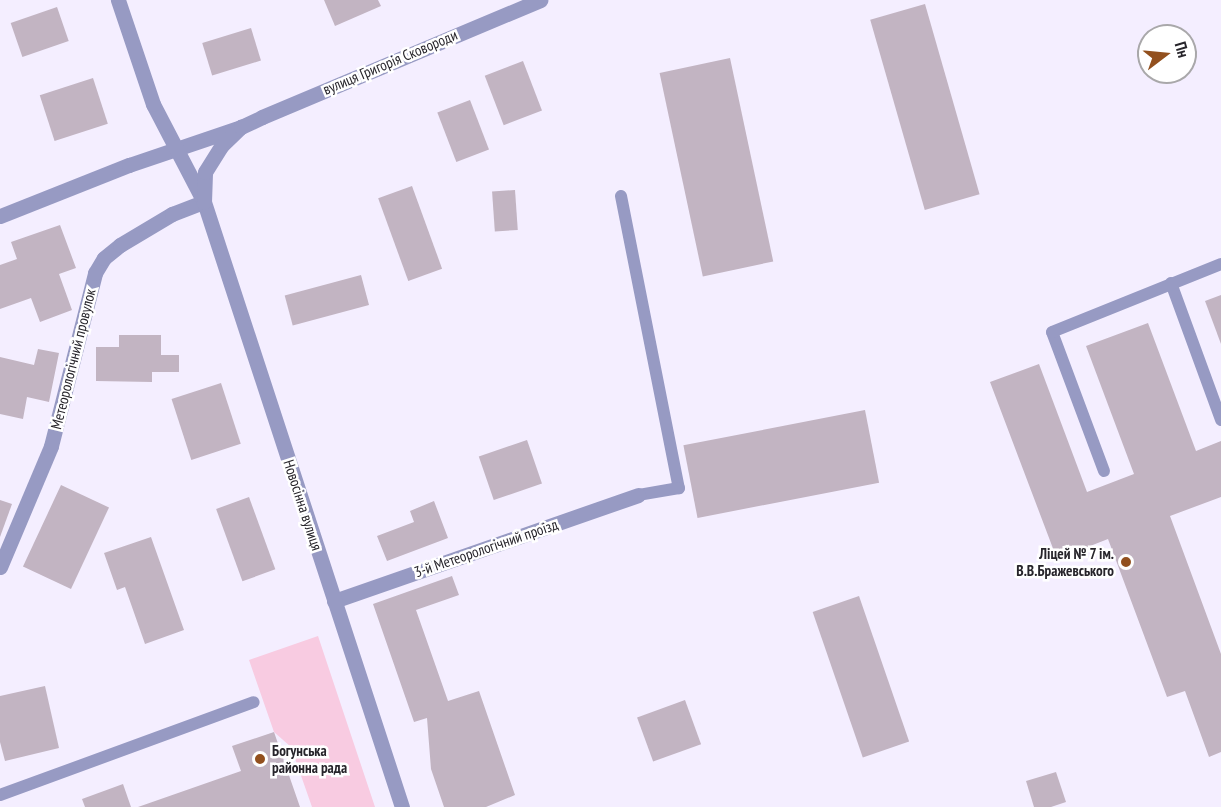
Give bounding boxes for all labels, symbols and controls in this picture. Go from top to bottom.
north arrow [1137,24,1197,84]
street label: вулиця Григорія Сковороди [320,26,460,98]
text: Пн [1171,39,1194,60]
street label: Метеорологічний провулок [47,287,99,431]
street label: Новосінна вулиця [280,457,326,553]
street label: 3-й Метеорологічний проїзд [412,515,560,581]
place label: Ліцей № 7 ім. В.В.Бражевського [1016,544,1114,579]
marker: Ліцей № 7 ім. В.В.Бражевського [1119,555,1133,569]
place label: Богунська районна рада [272,741,347,776]
marker: Богунська районна рада [253,752,267,766]

